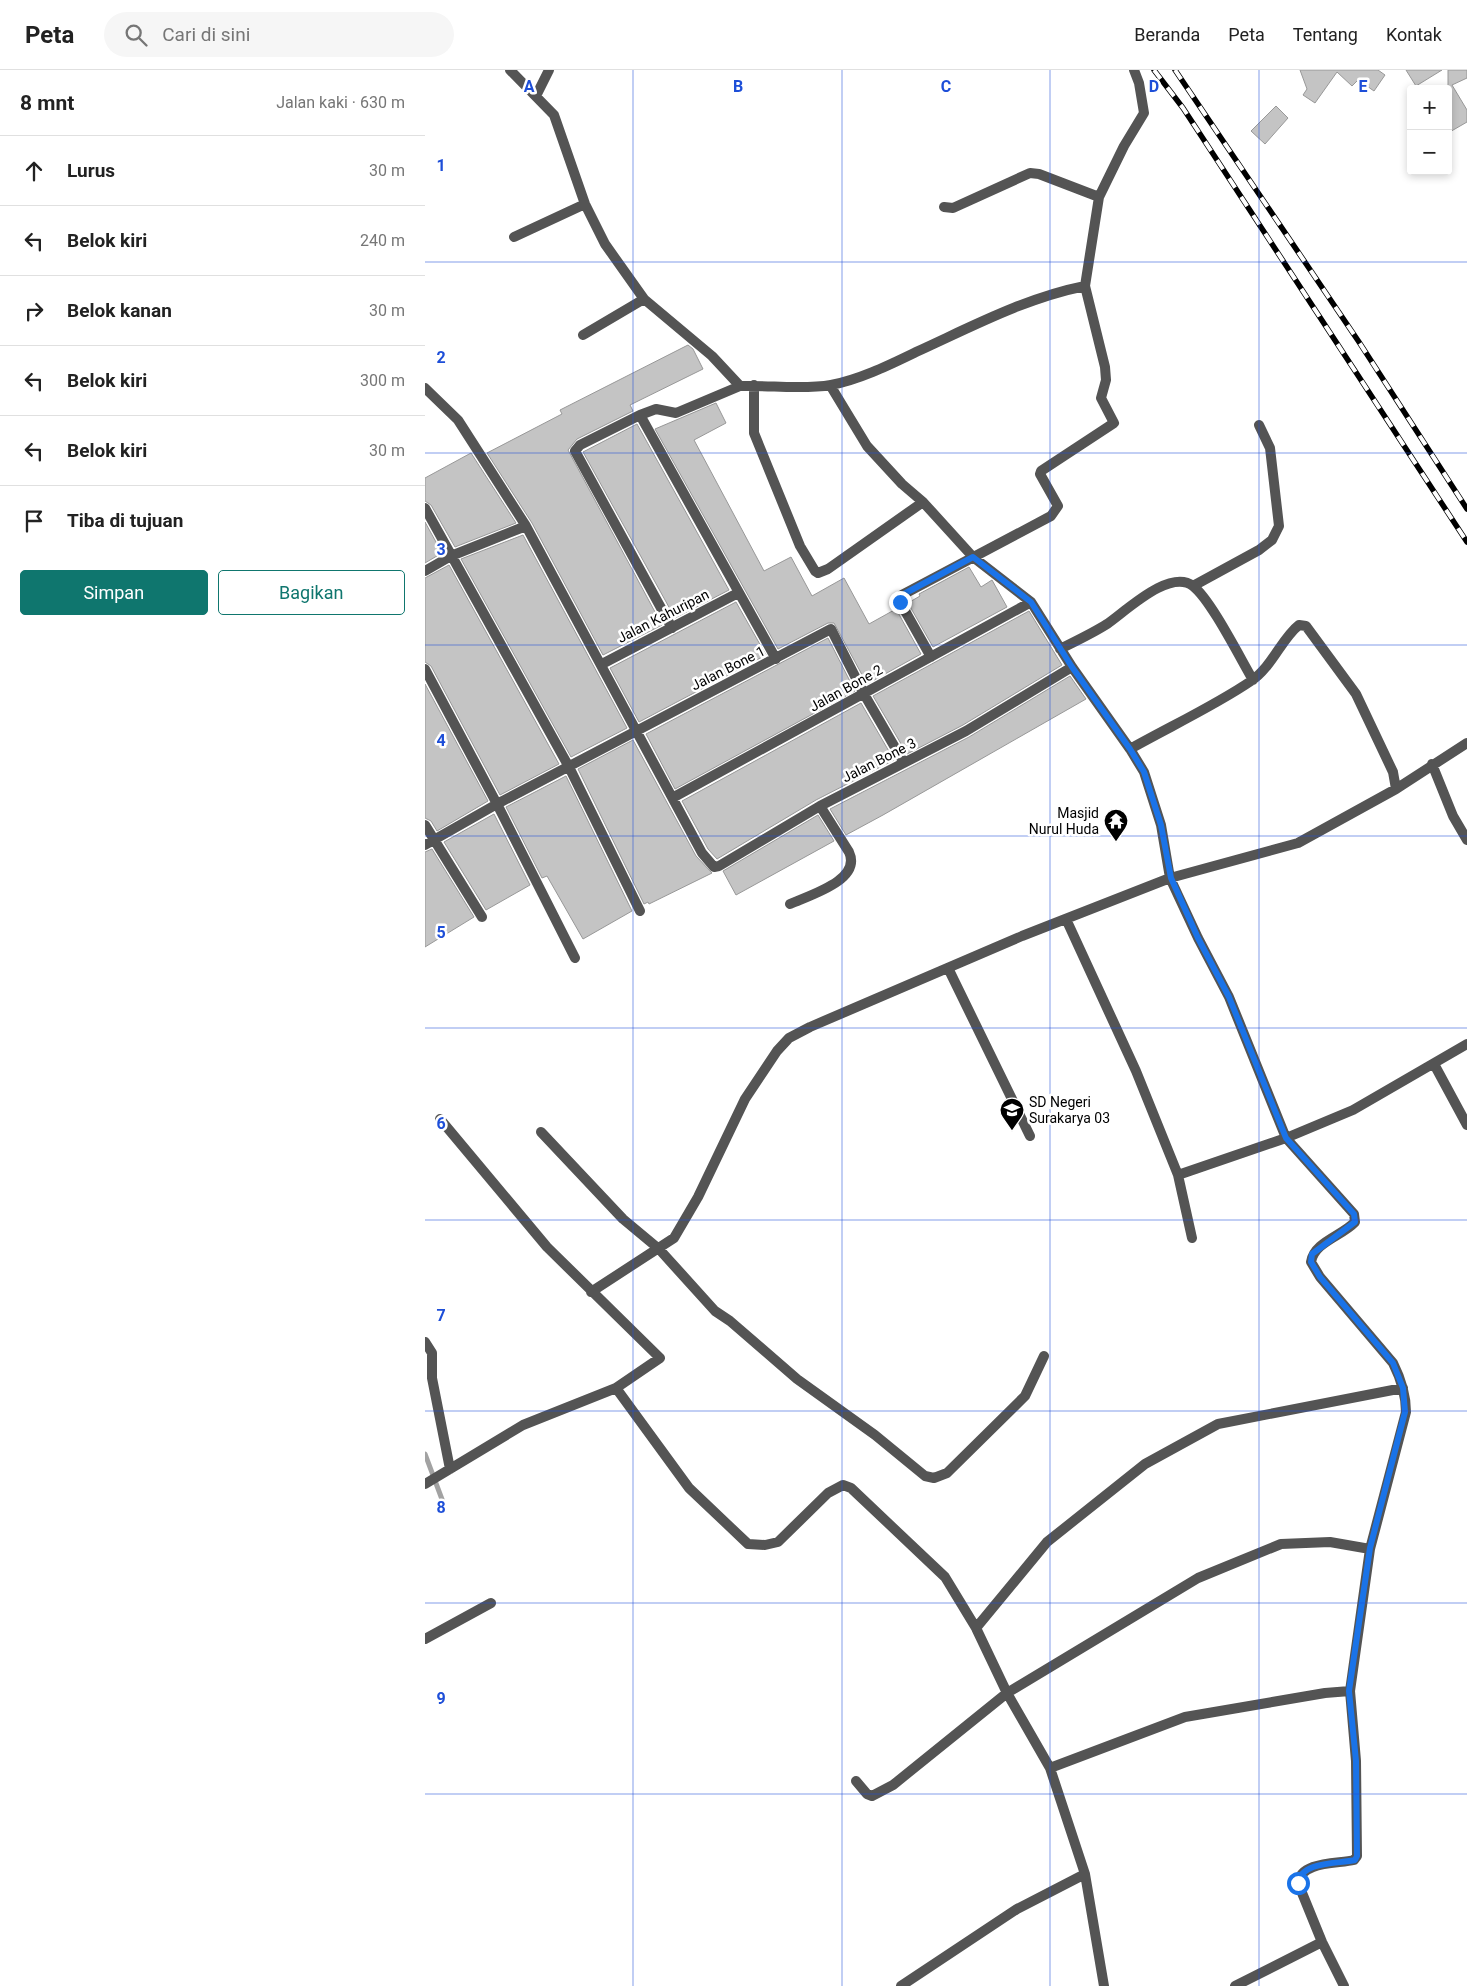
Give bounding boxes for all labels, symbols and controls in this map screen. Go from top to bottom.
search box [104,12,454,57]
text: Peta [25,21,74,49]
icon: search [122,21,150,49]
text: Cari di sini [162,23,250,46]
text: Beranda [1134,24,1200,45]
text: Peta [1228,24,1265,45]
text: Tentang [1293,24,1358,45]
text: Kontak [1386,24,1442,45]
text: A [524,77,535,96]
text: B [733,77,743,96]
text: C [941,77,951,96]
text: D [1149,77,1159,96]
text: E [1359,77,1368,96]
map controls [1407,85,1452,175]
button: + [1407,85,1452,130]
text: 8 mnt [20,91,74,115]
text: Jalan kaki · 630 m [276,93,405,112]
button: − [1407,130,1452,175]
text: 1 [436,156,446,175]
icon: ahead [20,157,48,185]
text: Lurus [67,159,115,182]
text: 30 m [369,161,405,180]
icon: left [20,227,48,255]
text: Belok kiri [67,229,147,252]
text: 240 m [360,231,405,250]
icon: right [20,297,48,325]
text: Belok kanan [67,299,172,322]
text: 30 m [369,301,405,320]
text: 2 [436,348,446,367]
icon: left [20,367,48,395]
text: Belok kiri [67,369,147,392]
text: 300 m [360,371,405,390]
icon: left [20,437,48,465]
text: Belok kiri [67,439,147,462]
text: 30 m [369,441,405,460]
icon: arrive [20,507,48,535]
text: Tiba di tujuan [67,509,183,532]
text: 3 [436,540,446,559]
button: Simpan [20,570,208,615]
button: Bagikan [218,570,405,615]
street label: Jalan Kahuripan [614,586,712,646]
route end [889,591,912,614]
street label: Jalan Bone 1 [688,643,768,693]
street label: Jalan Bone 2 [807,661,885,715]
text: 4 [436,731,446,750]
street label: Jalan Bone 3 [839,735,919,785]
place label: Masjid Nurul Huda [1029,805,1099,837]
temple icon: Masjid Nurul Huda [1103,808,1129,842]
text: 5 [436,923,446,942]
place label: SD Negeri Surakarya 03 [1029,1094,1110,1126]
school or university icon: SD Negeri Surakarya 03 [999,1097,1025,1131]
text: 6 [436,1114,446,1133]
text: 7 [436,1306,446,1325]
text: 8 [436,1498,446,1517]
text: 9 [436,1689,446,1708]
route start [1287,1872,1310,1895]

